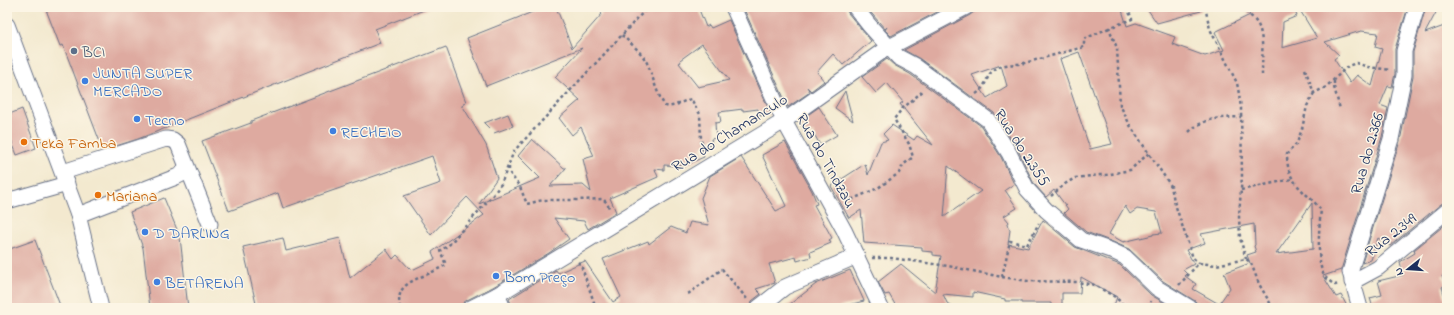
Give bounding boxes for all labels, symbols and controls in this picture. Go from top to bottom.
place label: BCI [81,41,105,65]
marker: BCI [69,46,79,56]
place label: JUNTA SUPER MERCADO [93,62,192,104]
marker: JUNTA SUPER MERCADO [80,76,90,86]
street label: Rua do Chamanculo [667,88,793,179]
street label: Rua do 2.355 [987,105,1055,192]
place label: Tecno [145,109,185,133]
street label: Rua do Tindzau [789,109,861,213]
street label: Rua do 2.366 [1345,110,1391,197]
marker: Tecno [132,114,142,124]
place label: RECHEIO [341,121,402,145]
marker: RECHEIO [328,126,338,136]
place label: Teka Famba [32,132,117,156]
marker: Teka Famba [19,137,29,147]
place label: Mariana [106,185,157,209]
marker: Mariana [93,190,103,200]
street label: Rua 2.349 [1360,208,1422,263]
place label: D DARLING [152,222,230,246]
marker: D DARLING [140,227,150,237]
north arrow [1388,249,1428,289]
place label: Bom Preço [503,266,575,290]
text: N [1391,266,1408,278]
marker: Bom Preço [491,271,501,281]
place label: BETARENA [164,272,244,296]
marker: BETARENA [152,277,162,287]

